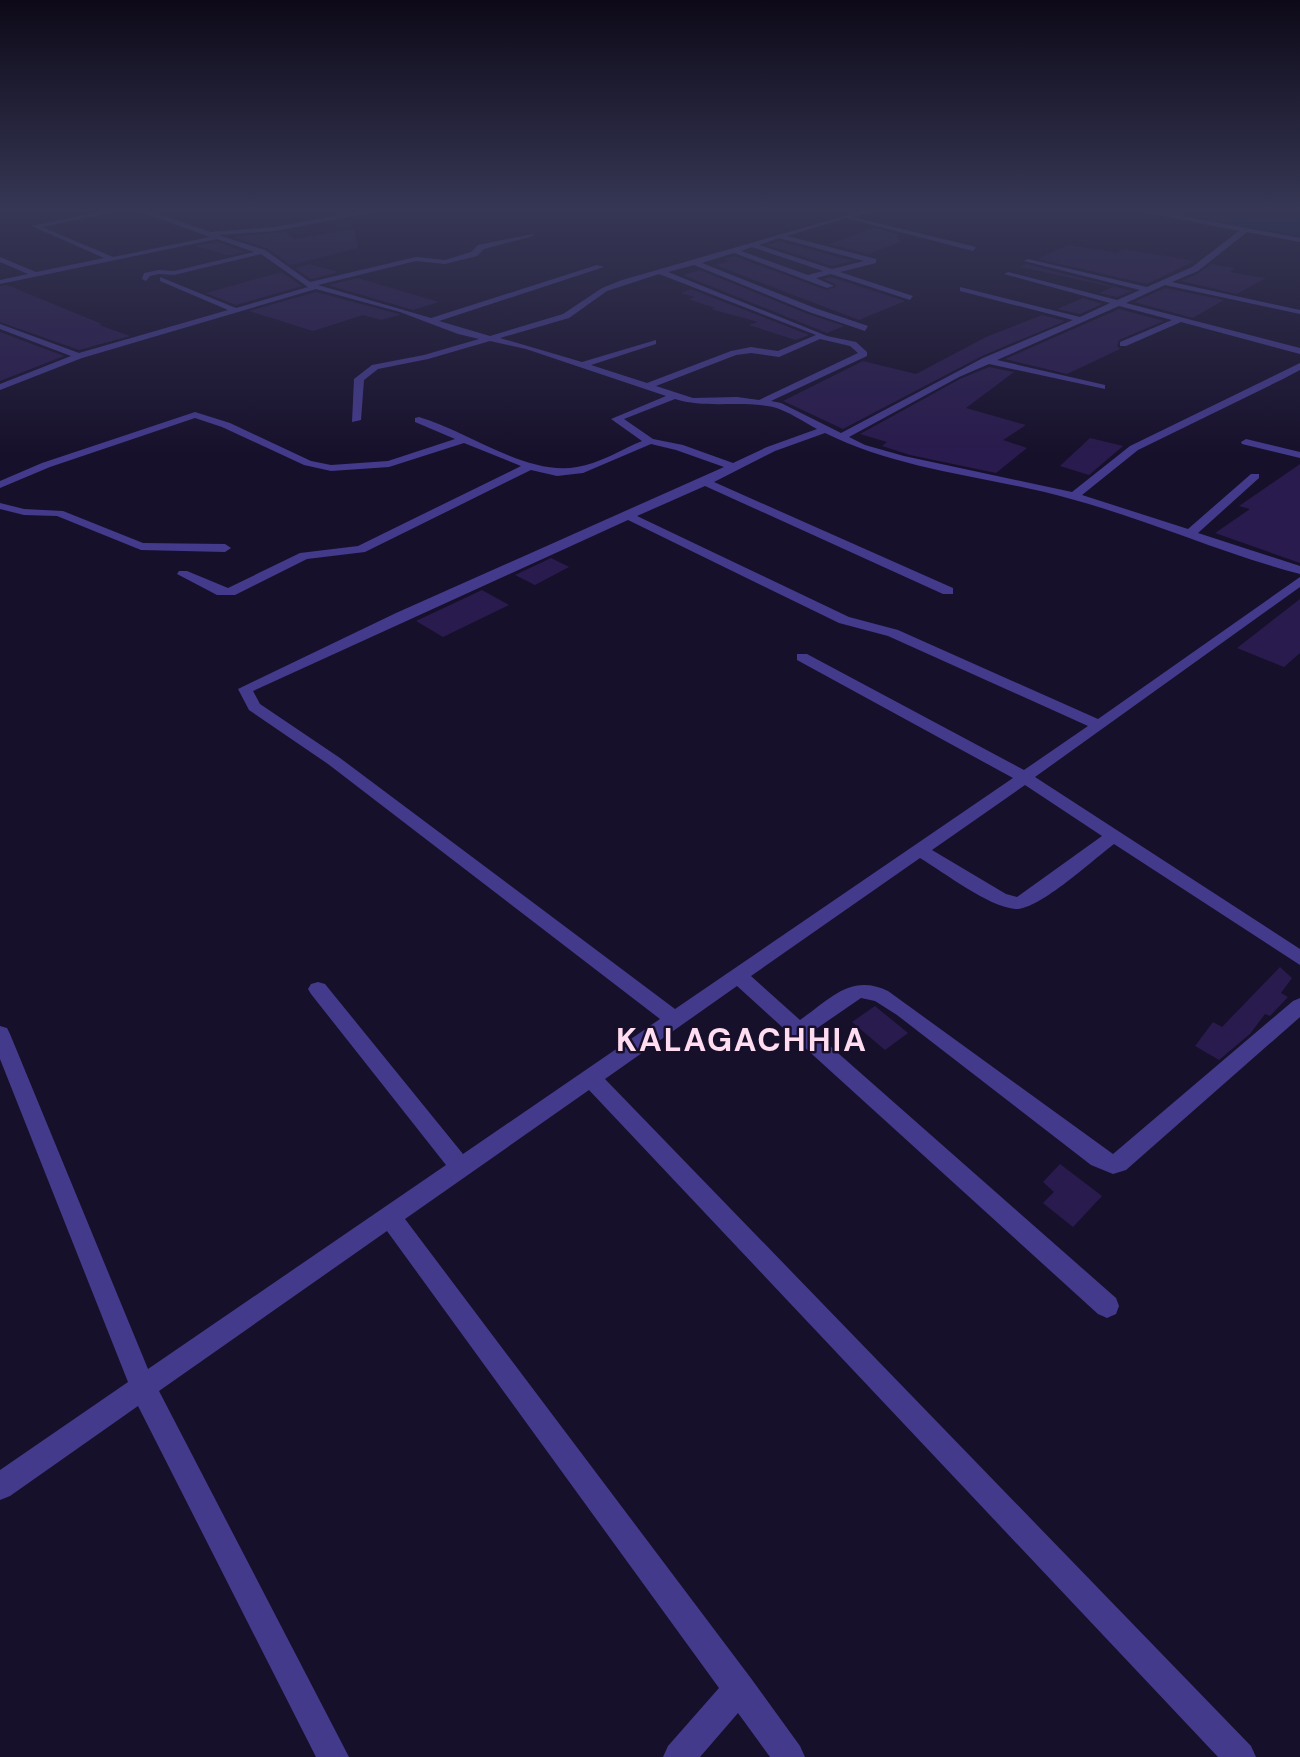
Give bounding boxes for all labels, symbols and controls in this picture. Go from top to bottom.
district label: KALAGACHHIA [616,1019,868,1061]

